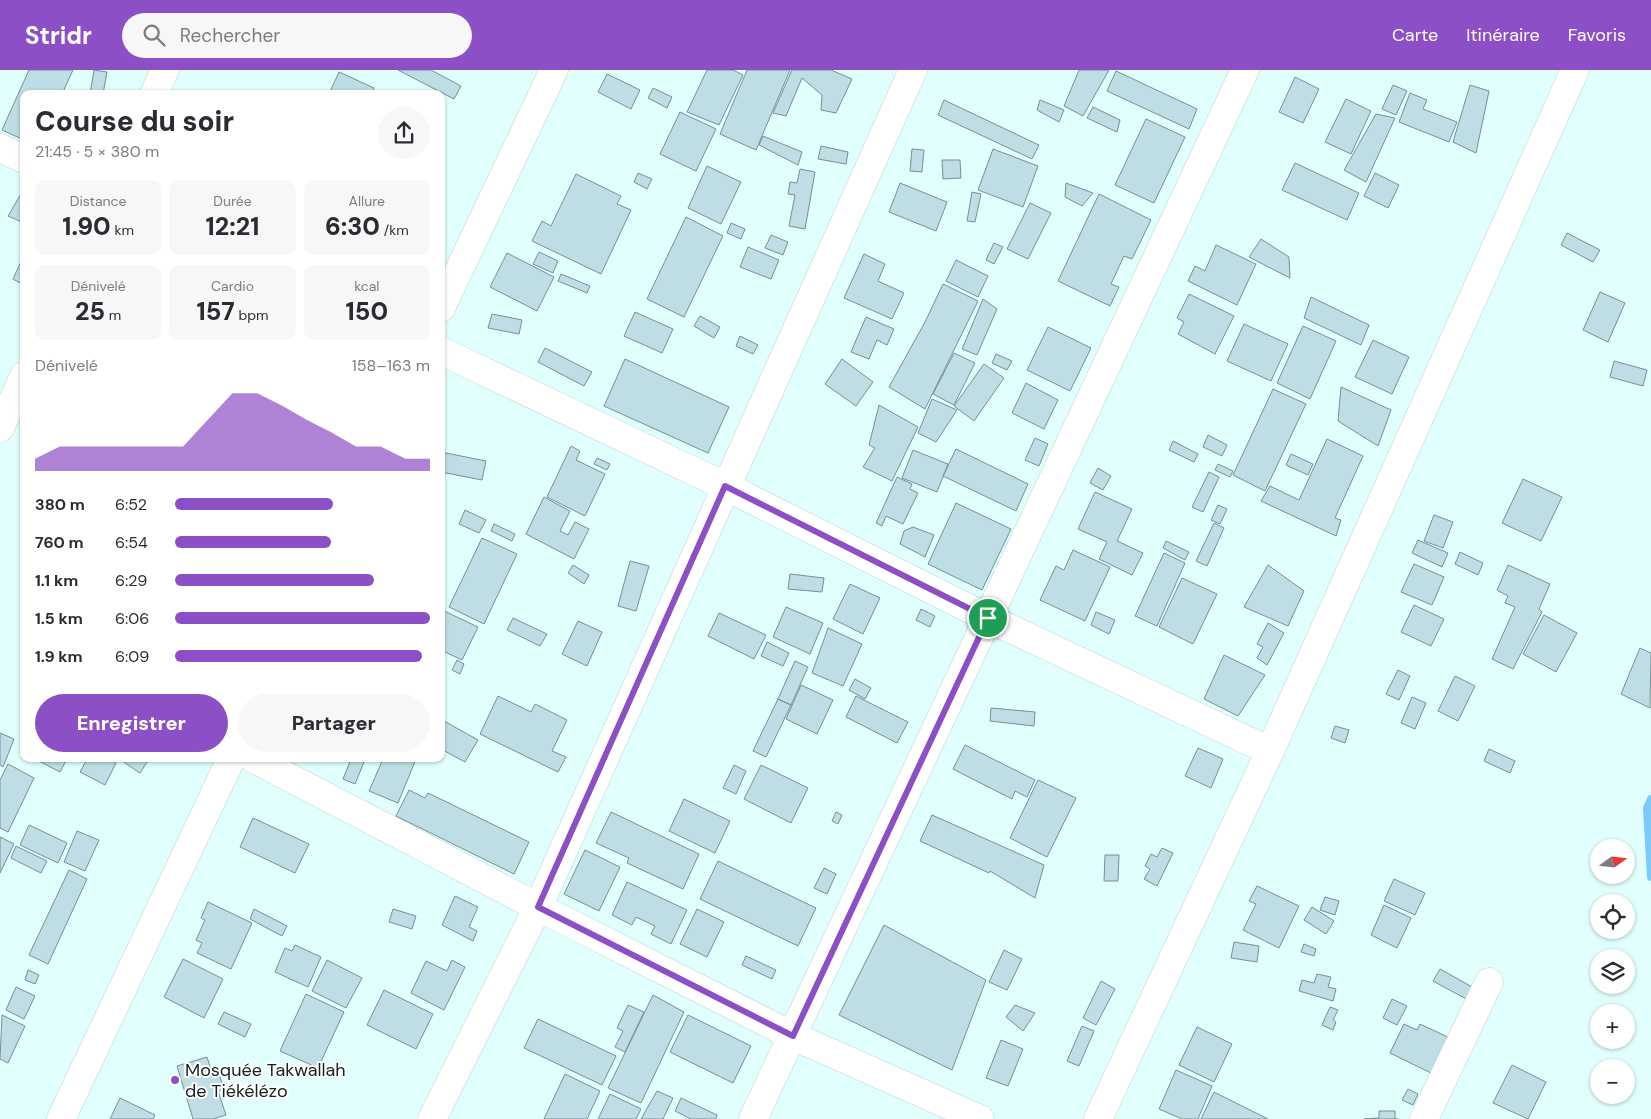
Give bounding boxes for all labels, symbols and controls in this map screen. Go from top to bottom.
search box [122,13,472,58]
text: Stridr [25,20,92,51]
icon: search [140,21,168,49]
text: Rechercher [180,23,280,48]
text: Carte [1392,23,1438,47]
text: Itinéraire [1466,23,1540,47]
text: Favoris [1568,23,1626,47]
text: Course du soir [35,103,234,140]
button: share [378,107,430,159]
text: 21:45 · 5 × 380 m [35,141,159,162]
text: Distance [70,192,127,210]
text: Durée [213,192,252,210]
text: Allure [349,192,385,210]
text: 1.90 [62,210,111,243]
text: 12:21 [206,210,259,243]
text: 6:30 [325,210,380,243]
text: km [111,221,134,239]
text: /km [380,221,409,239]
text: Dénivelé [71,277,126,295]
text: Cardio [211,277,254,295]
text: kcal [354,277,379,295]
text: 25 [75,295,105,328]
text: 157 [197,295,235,328]
text: 150 [346,295,388,328]
text: m [105,306,121,324]
text: bpm [235,306,268,324]
text: Dénivelé [35,355,98,376]
text: 158–163 m [352,355,430,376]
text: 380 m [35,494,85,515]
text: 6:52 [115,494,147,515]
text: 760 m [35,532,84,553]
text: 6:54 [115,532,148,553]
text: 1.1 km [35,570,78,591]
text: 6:29 [115,570,147,591]
pin [967,597,1009,639]
icon: arrive [974,604,1002,632]
text: 1.5 km [35,608,83,629]
text: 6:06 [115,608,149,629]
text: 1.9 km [35,646,83,667]
text: 6:09 [115,646,149,667]
button: Enregistrer [35,694,228,752]
button: Partager [238,694,430,752]
north arrow [1590,839,1635,884]
map controls [1590,839,1635,1104]
button: locate [1590,894,1635,939]
button: layers [1590,949,1635,994]
button: + [1590,1004,1635,1049]
place label: Mosquée Takwallah de Tiékélézo [185,1058,346,1103]
button: − [1590,1059,1635,1104]
marker: Mosquée Takwallah de Tiékélézo [169,1074,181,1086]

